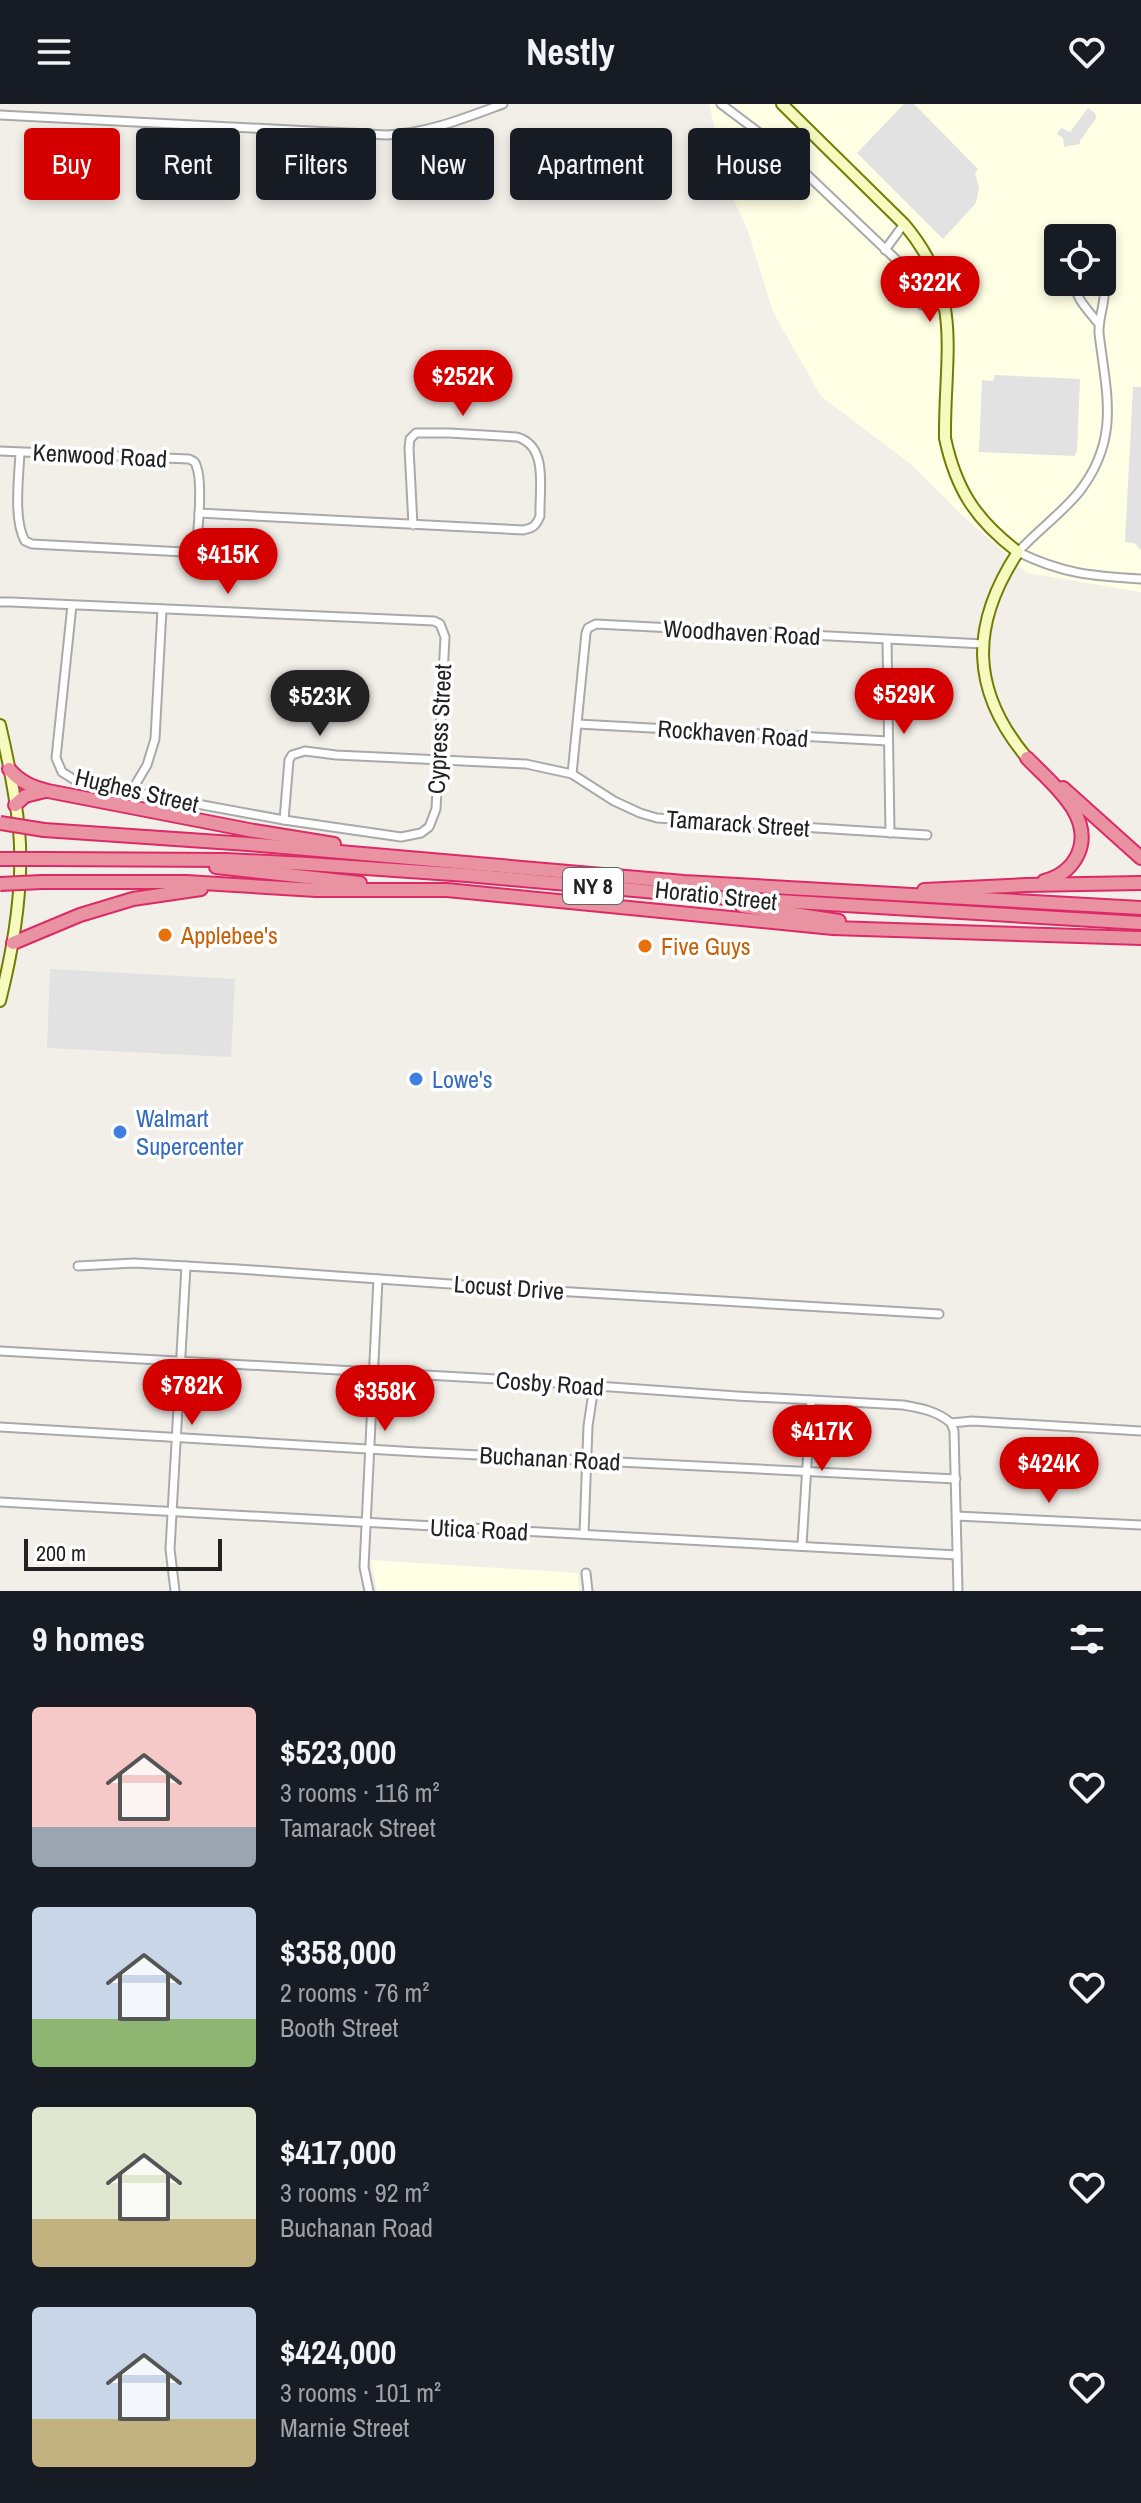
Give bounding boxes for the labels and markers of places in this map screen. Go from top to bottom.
pin: $322K [874,256,986,324]
pin: $252K [407,350,519,418]
pin: $415K [172,528,284,596]
pin: $529K [848,668,960,736]
pin: $523K [264,670,376,738]
place label: Applebee's [180,919,278,951]
marker: Applebee's [156,926,174,944]
place label: Five Guys [661,930,751,962]
marker: Five Guys [636,937,654,955]
place label: Lowe's [432,1063,493,1095]
marker: Lowe's [407,1070,425,1088]
place label: Walmart Supercenter [136,1102,244,1162]
marker: Walmart Supercenter [111,1123,129,1141]
pin: $782K [136,1359,248,1427]
pin: $358K [329,1365,441,1433]
pin: $417K [766,1405,878,1473]
pin: $424K [993,1437,1105,1505]

